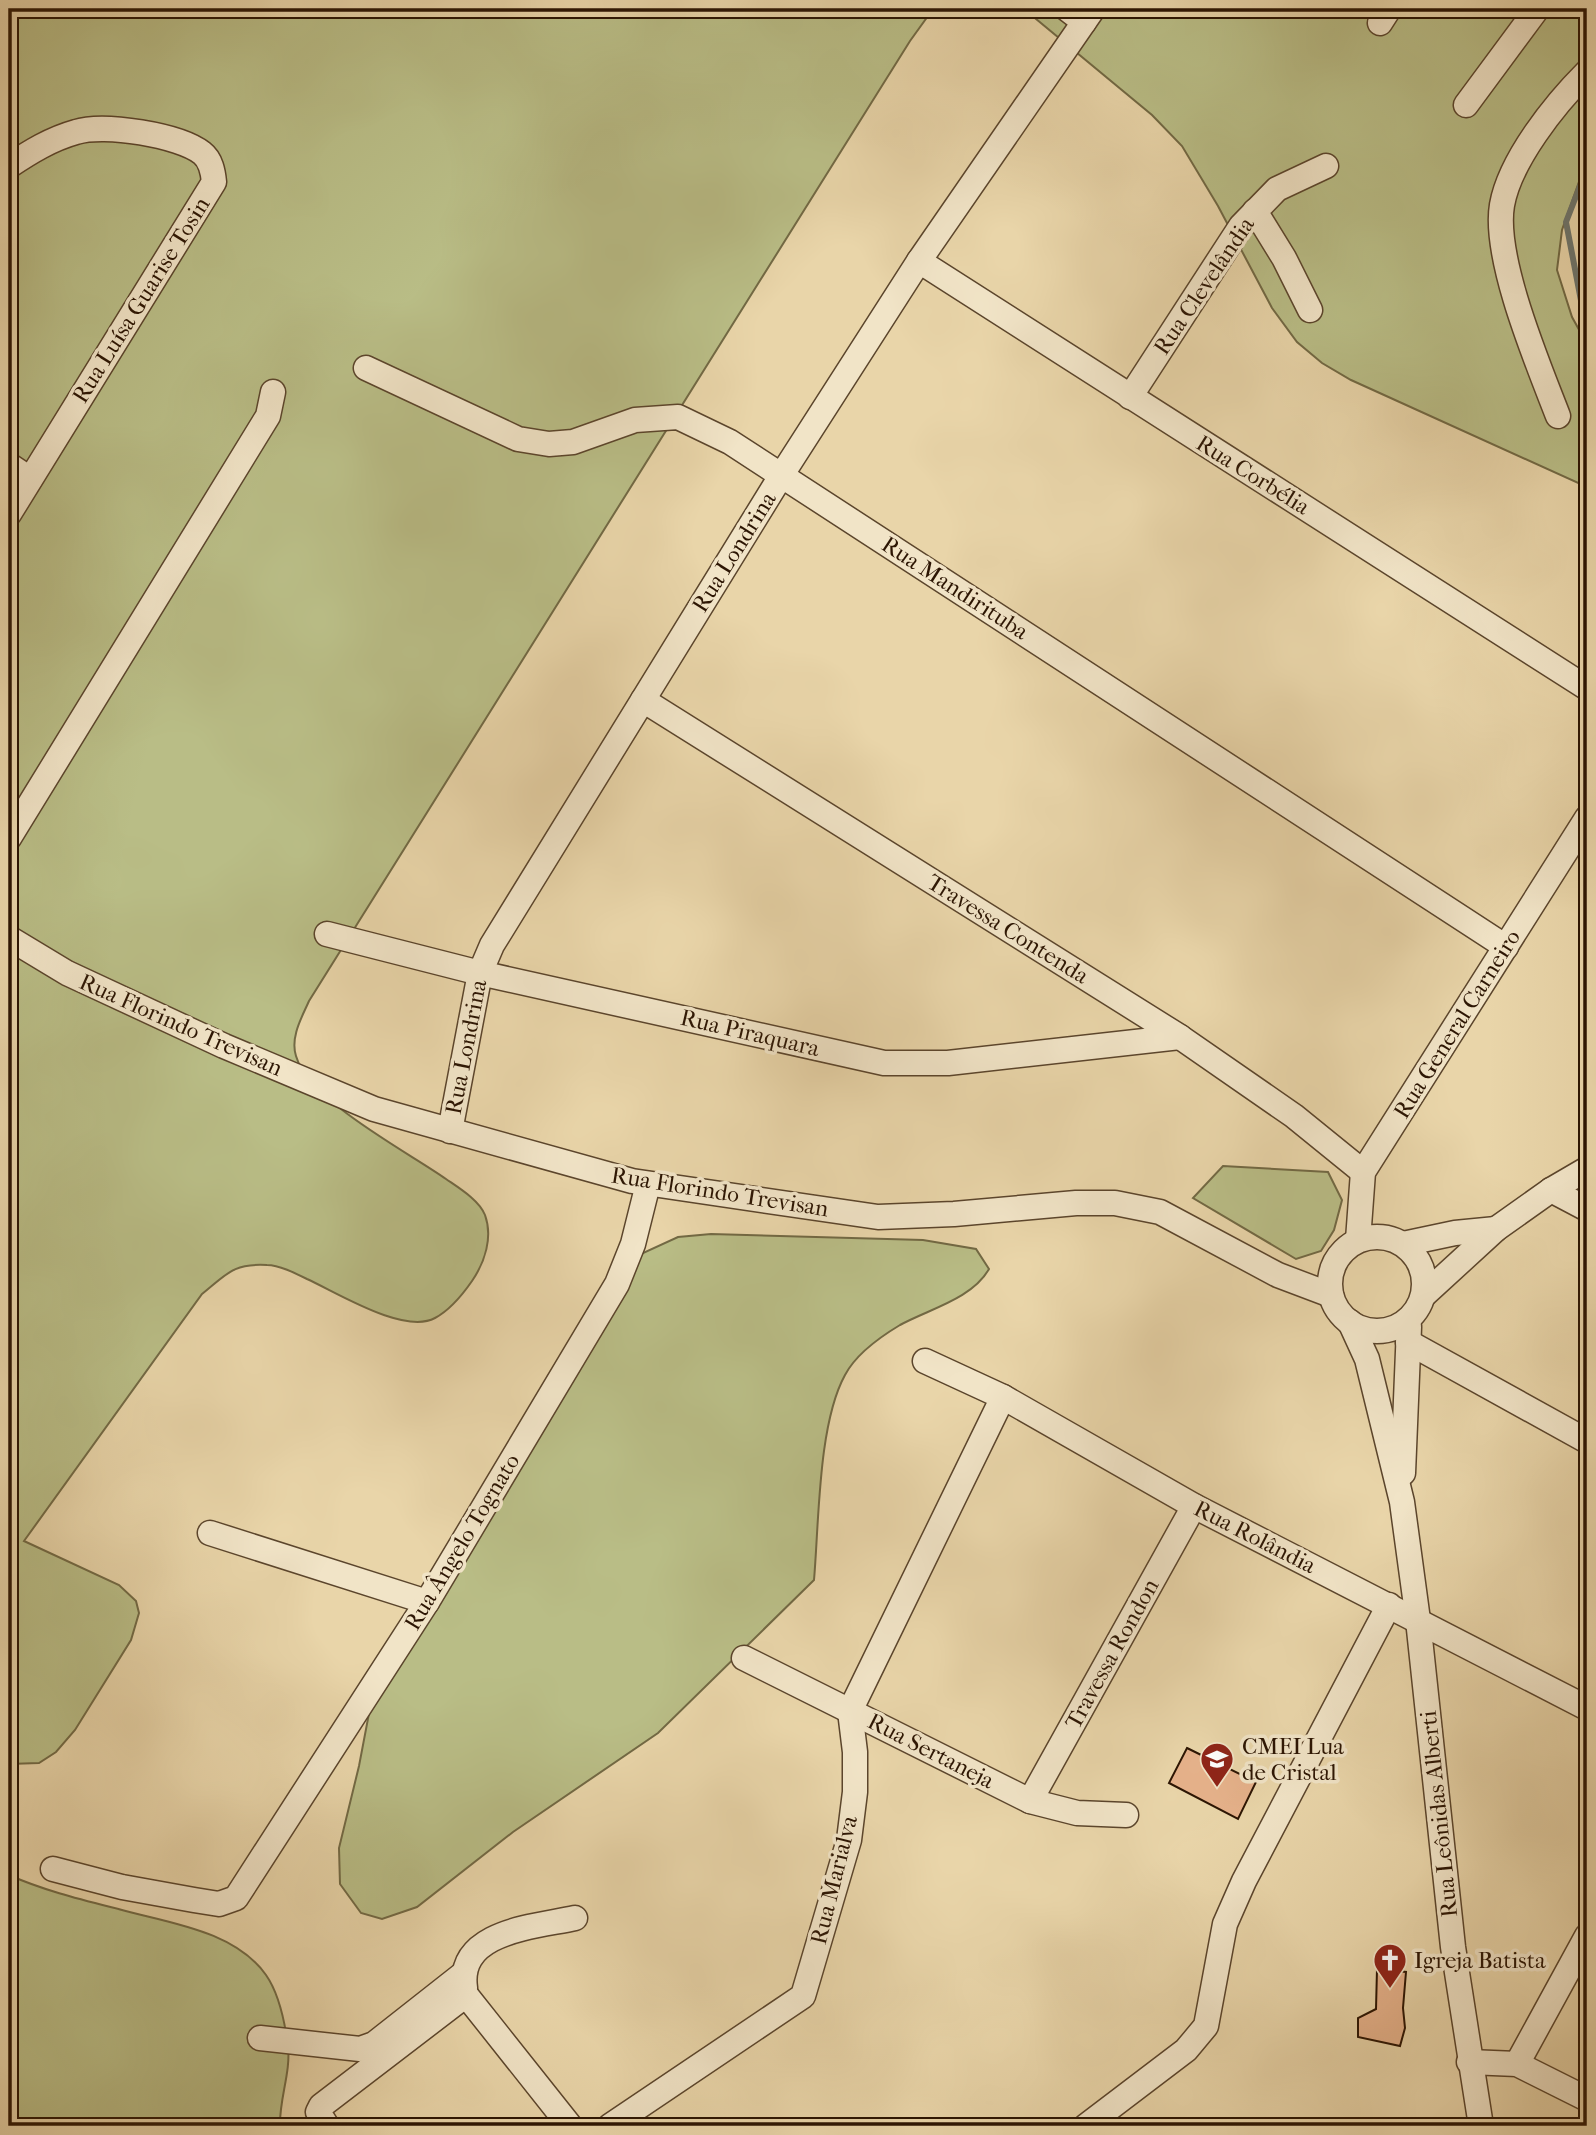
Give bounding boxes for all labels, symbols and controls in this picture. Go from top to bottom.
street label: Rua Luísa Guarise Tosin [67,192,216,408]
street label: Rua Clevelândia [1148,212,1260,360]
street label: Rua Corbélia [1191,429,1315,521]
street label: Rua Londrina [686,487,782,617]
street label: Rua Mandirituba [877,531,1034,646]
street label: Travessa Contenda [922,869,1094,990]
street label: Rua General Carneiro [1388,925,1526,1123]
street label: Rua Florindo Trevisan [75,968,287,1082]
street label: Rua Londrina [440,977,492,1117]
street label: Rua Piraquara [678,1004,823,1062]
street label: Rua Florindo Trevisan [609,1161,831,1223]
street label: Rua Ângelo Tognato [399,1449,525,1635]
street label: Rua Rolândia [1190,1495,1321,1579]
street label: Travessa Rondon [1060,1574,1165,1734]
street label: Rua Sertaneja [863,1708,999,1795]
street label: Rua Leônidas Alberti [1415,1709,1463,1919]
place label: CMEI Lua de Cristal [1242,1733,1344,1786]
school or university icon: CMEI Lua de Cristal [1198,1740,1236,1789]
street label: Rua Marialva [805,1812,863,1947]
church icon: Igreja Batista [1371,1941,1409,1990]
place label: Igreja Batista [1414,1947,1546,1974]

